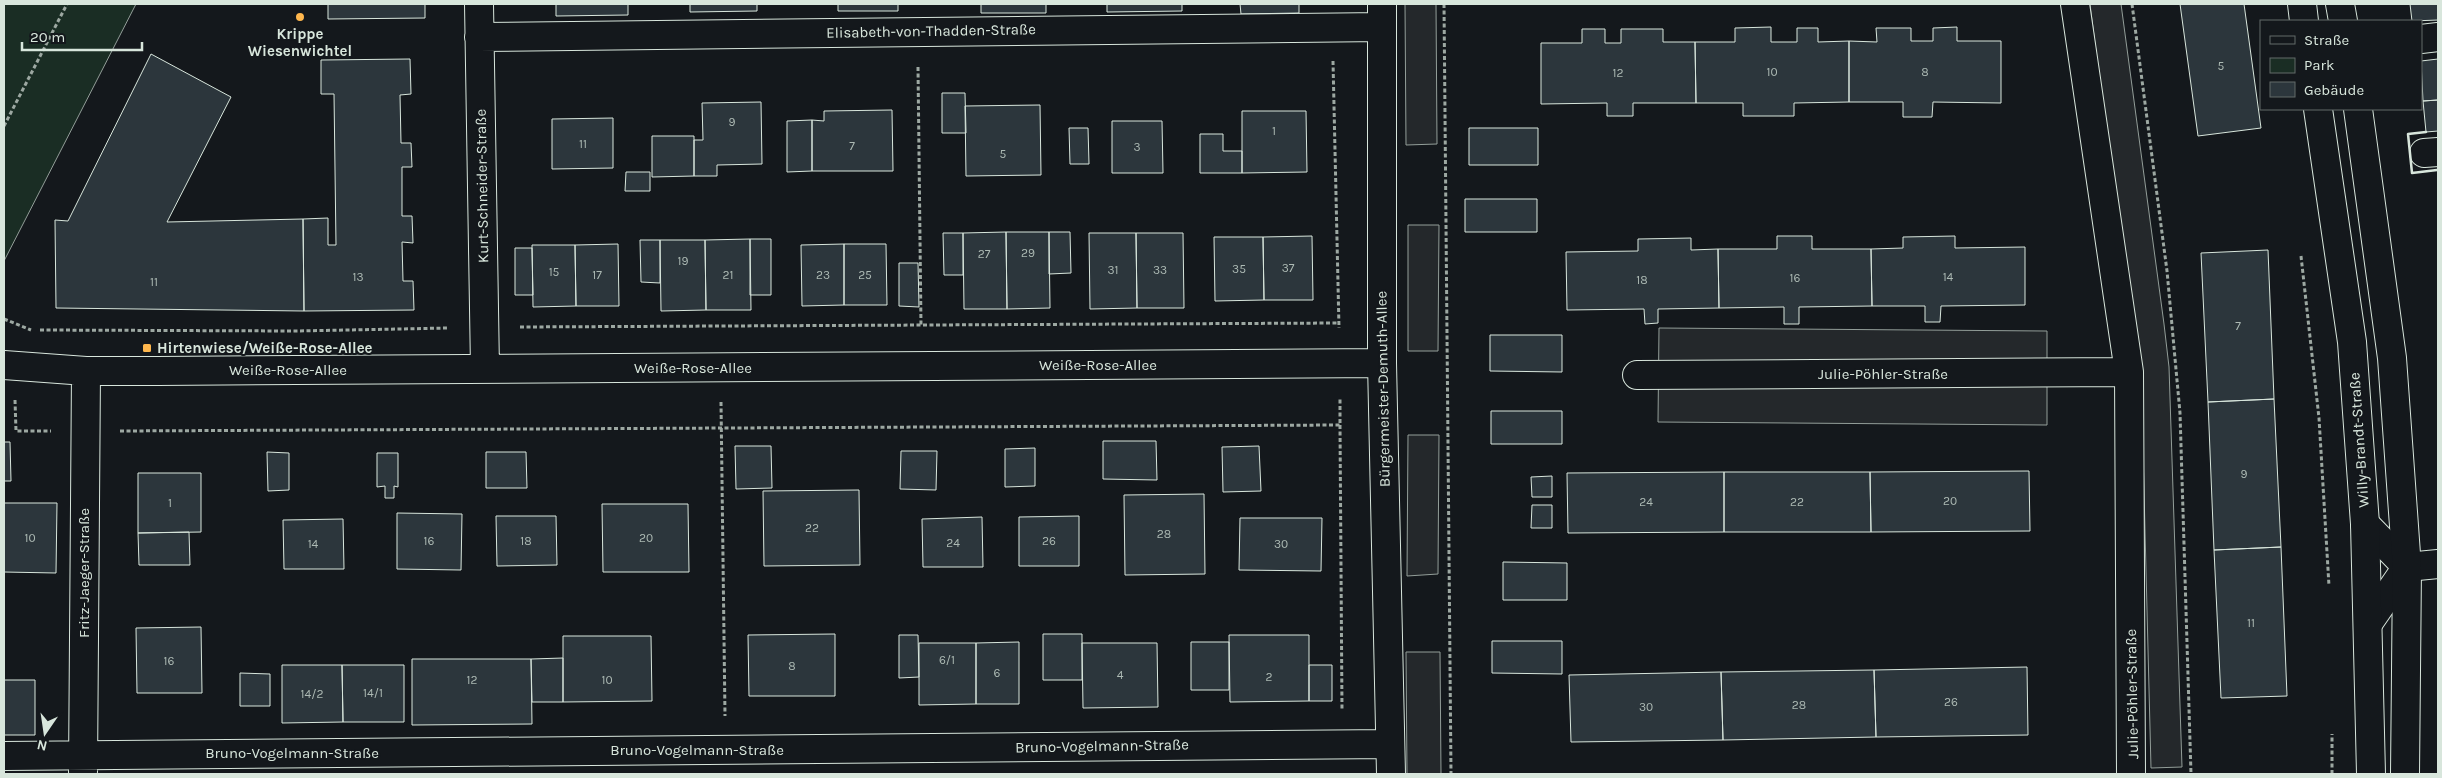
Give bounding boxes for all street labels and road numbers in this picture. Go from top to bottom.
street label: Elisabeth-von-Thadden-Straße [826,20,1036,42]
street label: Kurt-Schneider-Straße [472,109,492,263]
street label: Bürgermeister-Demuth-Allee [1372,291,1394,487]
street label: Weiße-Rose-Allee [1039,356,1157,374]
street label: Weiße-Rose-Allee [634,359,752,377]
street label: Weiße-Rose-Allee [229,361,347,379]
street label: Julie-Pöhler-Straße [1818,365,1948,383]
street label: Willy-Brandt-Straße [2345,372,2373,508]
street label: Fritz-Jaeger-Straße [75,508,93,638]
street label: Julie-Pöhler-Straße [2122,629,2142,759]
street label: Bruno-Vogelmann-Straße [1015,735,1189,757]
street label: Bruno-Vogelmann-Straße [610,741,784,759]
street label: Bruno-Vogelmann-Straße [205,744,379,762]

